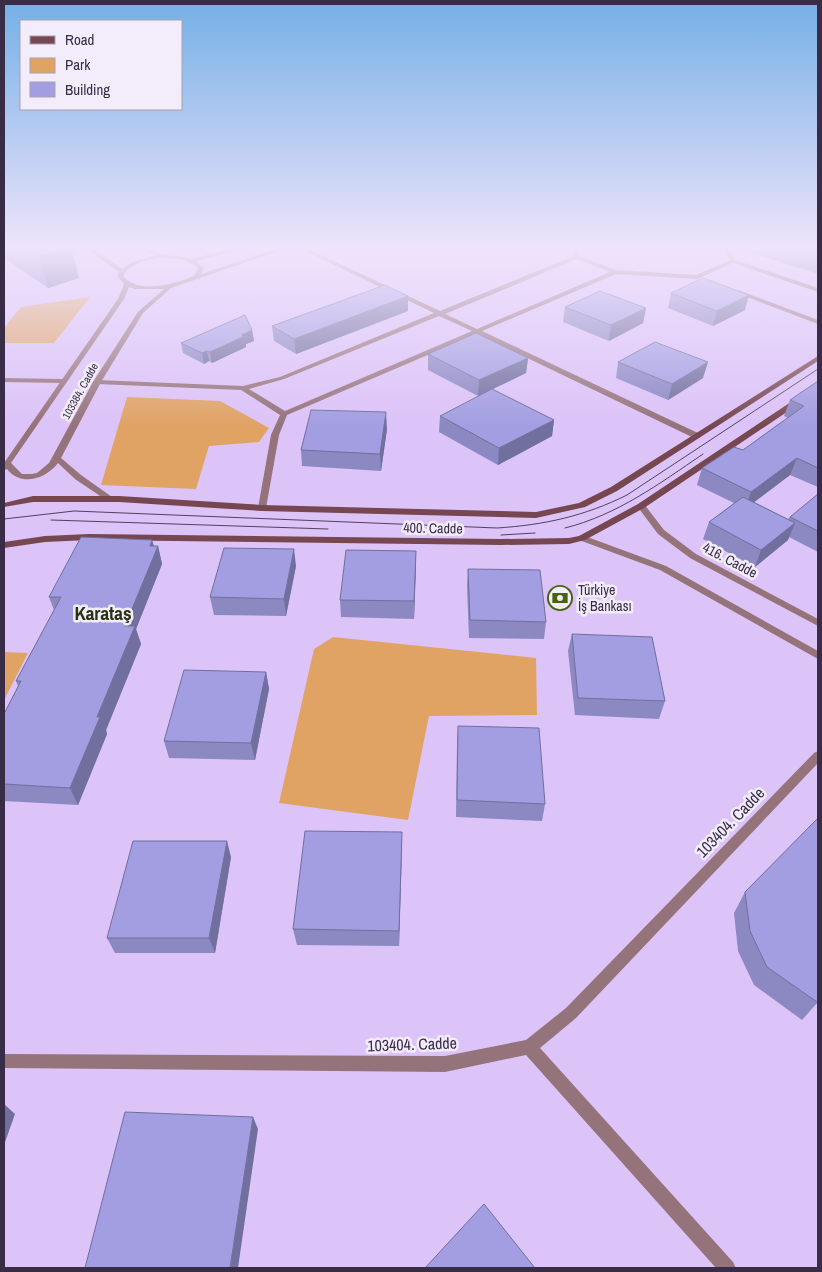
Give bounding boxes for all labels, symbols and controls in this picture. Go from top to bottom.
legend [20,20,182,110]
text: Road [65,29,94,50]
text: Park [65,54,91,75]
text: Building [65,79,110,100]
street label: 103384. Cadde [59,361,101,421]
street label: 400. Cadde [403,518,463,538]
street label: 416. Cadde [700,538,760,582]
place label: Türkiye İş Bankası [578,581,632,615]
bank icon: Türkiye İş Bankası [547,585,573,611]
district label: Karataş [74,600,132,626]
street label: 103404. Cadde [691,782,769,862]
street label: 103404. Cadde [367,1031,457,1057]

